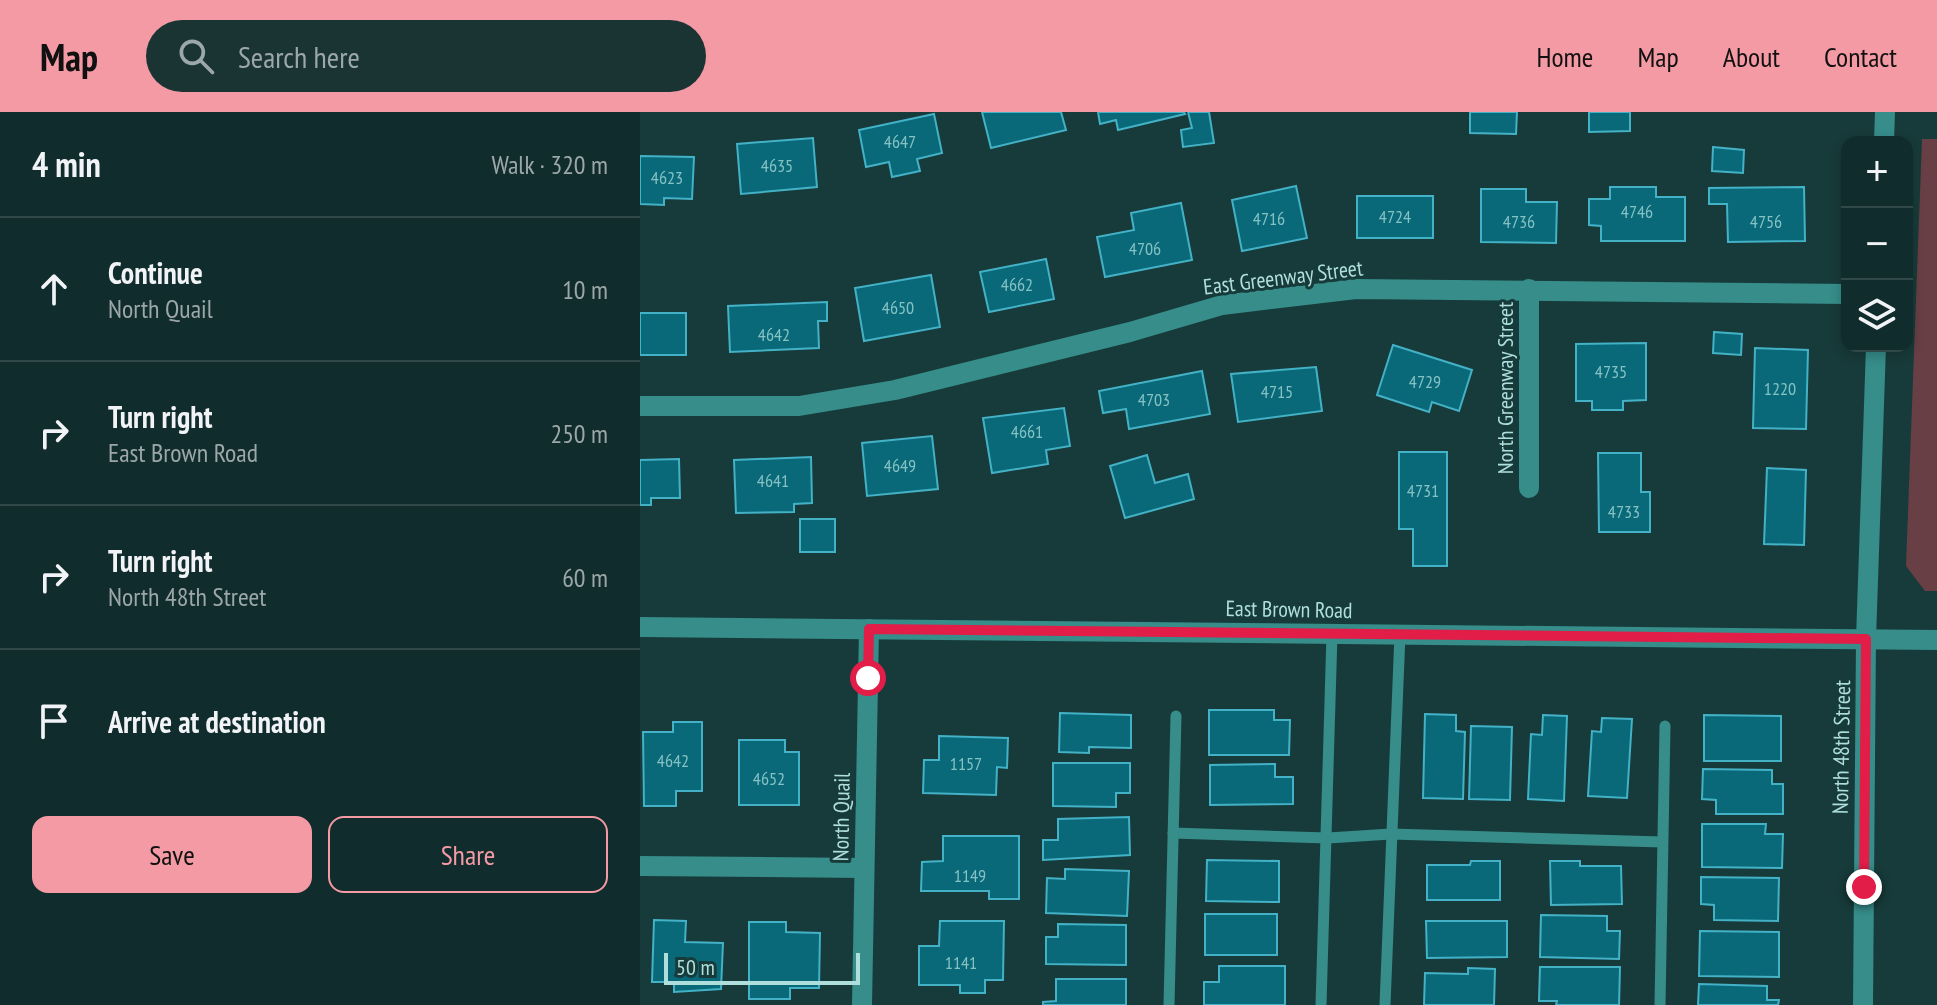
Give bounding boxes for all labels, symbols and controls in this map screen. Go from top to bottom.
search box [146,20,706,92]
text: Map [40,32,98,81]
icon: search [174,34,218,78]
text: Search here [238,37,360,76]
text: Home [1537,38,1593,75]
text: Map [1637,38,1679,75]
text: About [1723,38,1780,75]
text: Contact [1824,38,1897,75]
house number: 4647 [884,130,916,153]
map controls [1841,136,1913,352]
button: + [1841,136,1913,208]
text: 4 min [32,142,101,186]
text: Walk · 320 m [491,148,608,181]
house number: 4635 [761,154,793,177]
house number: 4623 [651,166,683,189]
house number: 4746 [1621,200,1653,223]
house number: 4724 [1379,205,1411,228]
house number: 4716 [1253,207,1285,230]
button: − [1841,208,1913,280]
house number: 4736 [1503,210,1535,233]
house number: 4756 [1750,210,1782,233]
house number: 4706 [1129,237,1161,260]
text: Continue [108,253,203,292]
street label: East Greenway Street [1202,253,1364,301]
icon: ahead [32,267,76,311]
text: 10 m [562,273,608,306]
house number: 4662 [1001,273,1033,296]
button: layers [1841,280,1913,352]
text: North Quail [108,292,213,325]
house number: 4650 [882,296,914,319]
street label: North Greenway Street [1491,302,1519,474]
house number: 4642 [758,323,790,346]
house number: 4735 [1595,360,1627,383]
house number: 4729 [1409,370,1441,393]
house number: 1220 [1764,377,1796,400]
house number: 4715 [1261,380,1293,403]
house number: 4703 [1138,388,1170,411]
text: Turn right [108,397,212,436]
icon: right [32,411,76,455]
text: 250 m [550,417,608,450]
house number: 4661 [1011,420,1043,443]
text: East Brown Road [108,436,258,469]
house number: 4649 [884,454,916,477]
house number: 4641 [757,469,789,492]
house number: 4731 [1407,479,1439,502]
house number: 4733 [1608,500,1640,523]
text: Turn right [108,541,212,580]
icon: right [32,555,76,599]
text: 60 m [562,561,608,594]
text: North 48th Street [108,580,266,613]
street label: East Brown Road [1225,594,1353,624]
route start [850,660,886,696]
street label: North 48th Street [1826,680,1856,814]
icon: arrive [32,699,76,743]
text: Arrive at destination [108,702,326,741]
house number: 4642 [657,749,689,772]
house number: 1157 [950,752,982,775]
house number: 4652 [753,767,785,790]
street label: North Quail [826,772,856,862]
button: Save [32,816,312,893]
button: Share [328,816,608,893]
house number: 1149 [954,864,986,887]
route end [1846,869,1882,905]
scale bar [664,949,860,985]
house number: 1141 [945,951,977,974]
text: 50 m [676,953,715,981]

